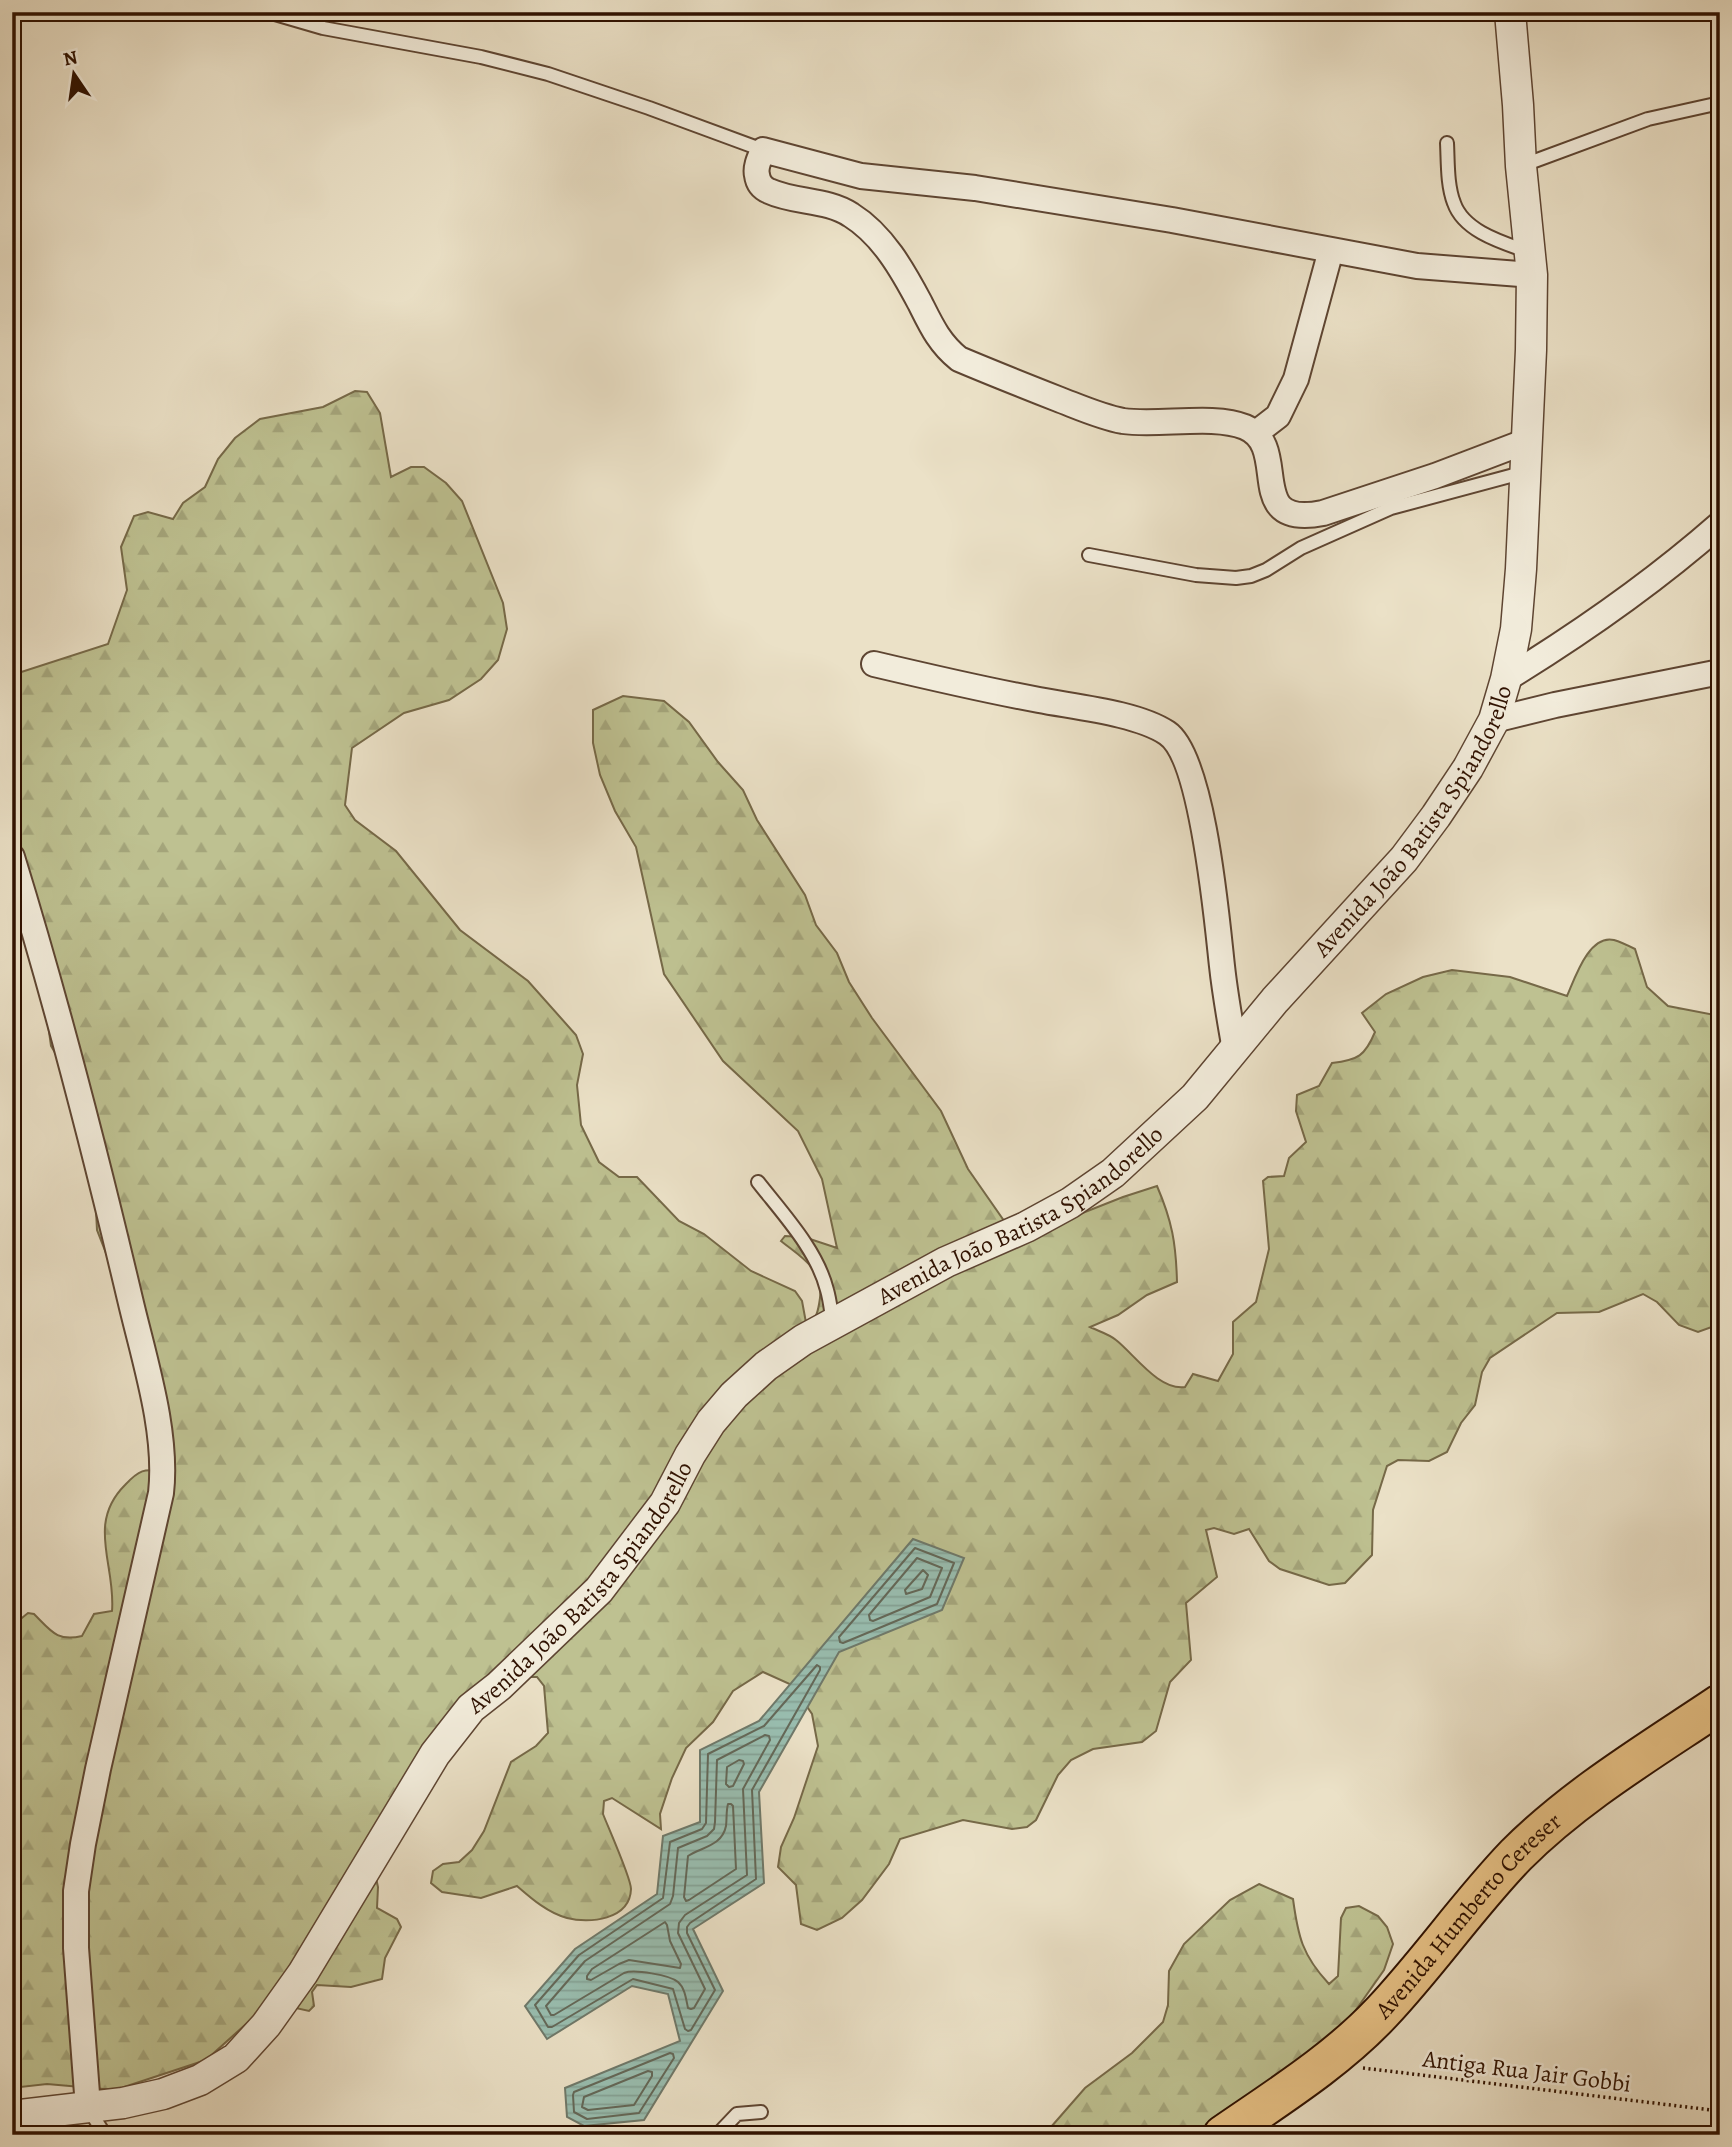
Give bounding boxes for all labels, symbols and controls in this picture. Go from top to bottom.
north arrow [38,38,108,108]
text: N [61,44,80,73]
street label: Avenida João Batista Spiandorello [1306,681,1519,964]
street label: Avenida João Batista Spiandorello [871,1118,1170,1313]
street label: Avenida João Batista Spiandorello [460,1456,700,1721]
street label: Avenida Humberto Cereser [1367,1805,1568,2026]
street label: Antiga Rua Jair Gobbi [1420,2042,1633,2100]

